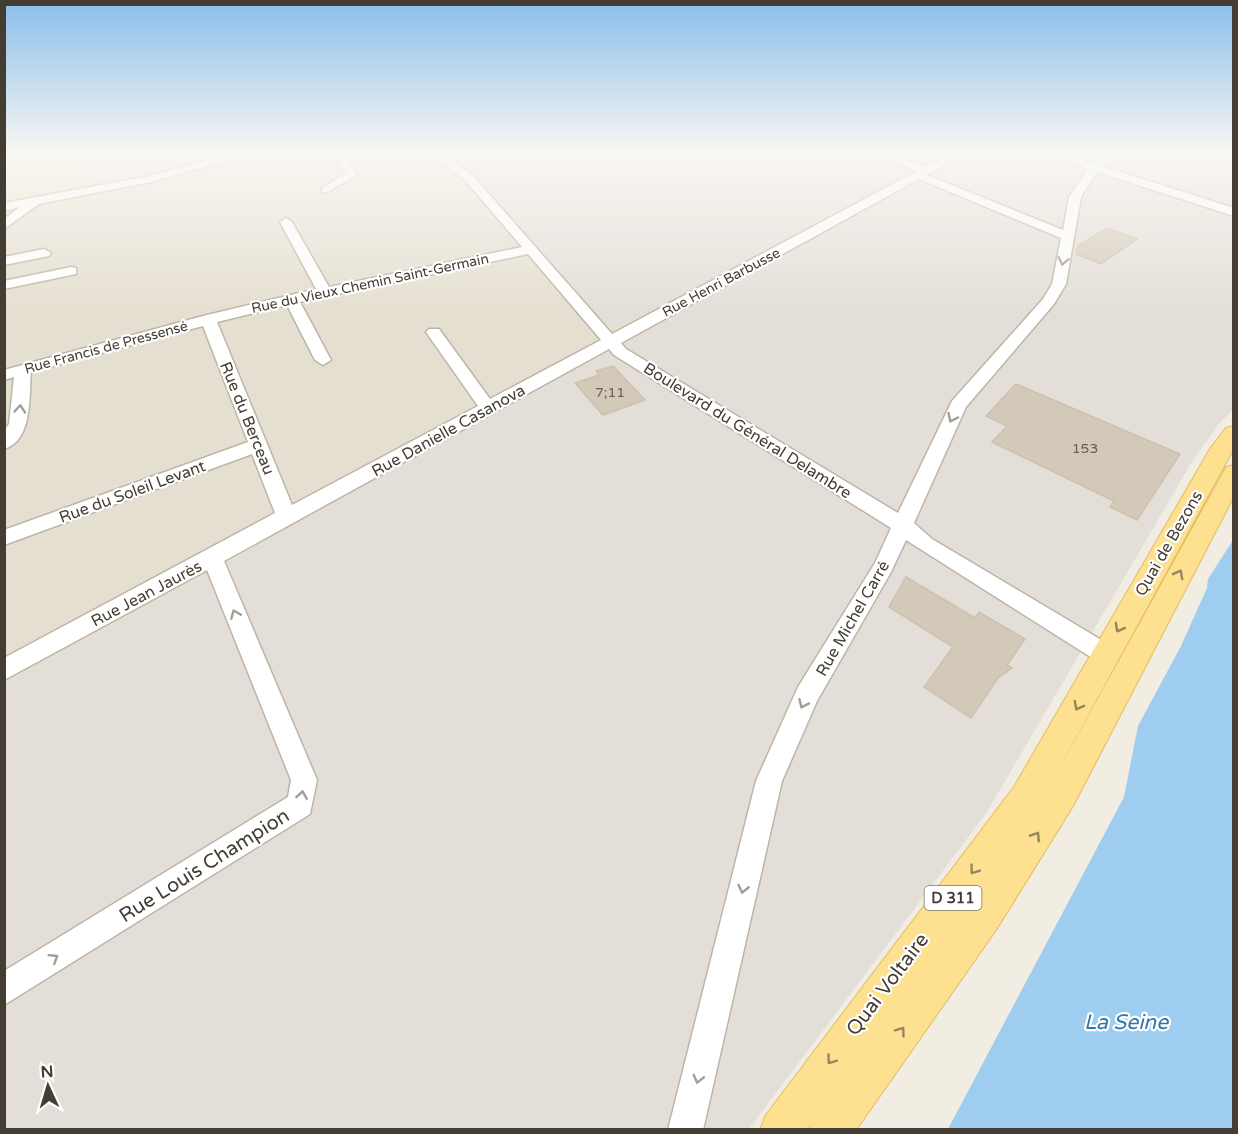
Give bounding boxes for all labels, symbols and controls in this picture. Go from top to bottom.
street label: Rue Henri Barbusse [659,244,783,321]
street label: Rue du Vieux Chemin Saint-Germain [250,250,490,317]
one-way arrow [1058,256,1071,266]
street label: Rue Francis de Pressensé [23,317,190,378]
street label: Boulevard du Général Delambre [640,358,855,503]
street label: Rue du Berceau [215,359,279,478]
street label: Rue Danielle Casanova [368,380,529,481]
house number: 7;11 [595,384,625,401]
one-way arrow [13,404,26,413]
one-way arrow [948,411,960,422]
house number: 153 [1072,440,1098,457]
street label: Rue du Soleil Levant [56,456,208,528]
street label: Quai de Bezons [1131,487,1207,600]
street label: Rue Jean Jaurès [88,556,205,631]
street label: Rue Michel Carré [812,557,894,680]
one-way arrow [1172,570,1183,581]
one-way arrow [230,609,242,620]
one-way arrow [1115,622,1126,632]
one-way arrow [798,698,810,709]
one-way arrow [1074,700,1085,710]
one-way arrow [295,790,307,799]
street label: Rue Louis Champion [115,804,294,928]
one-way arrow [1028,832,1040,842]
one-way arrow [970,864,981,875]
one-way arrow [738,884,751,894]
road number: D 311 [924,886,982,910]
street label: Quai Voltaire [841,929,934,1041]
one-way arrow [48,953,58,965]
water label: La Seine [1084,1010,1169,1035]
one-way arrow [894,1026,905,1037]
one-way arrow [827,1053,838,1064]
north arrow [18,1056,78,1116]
text: N [40,1062,54,1082]
one-way arrow [692,1074,705,1084]

